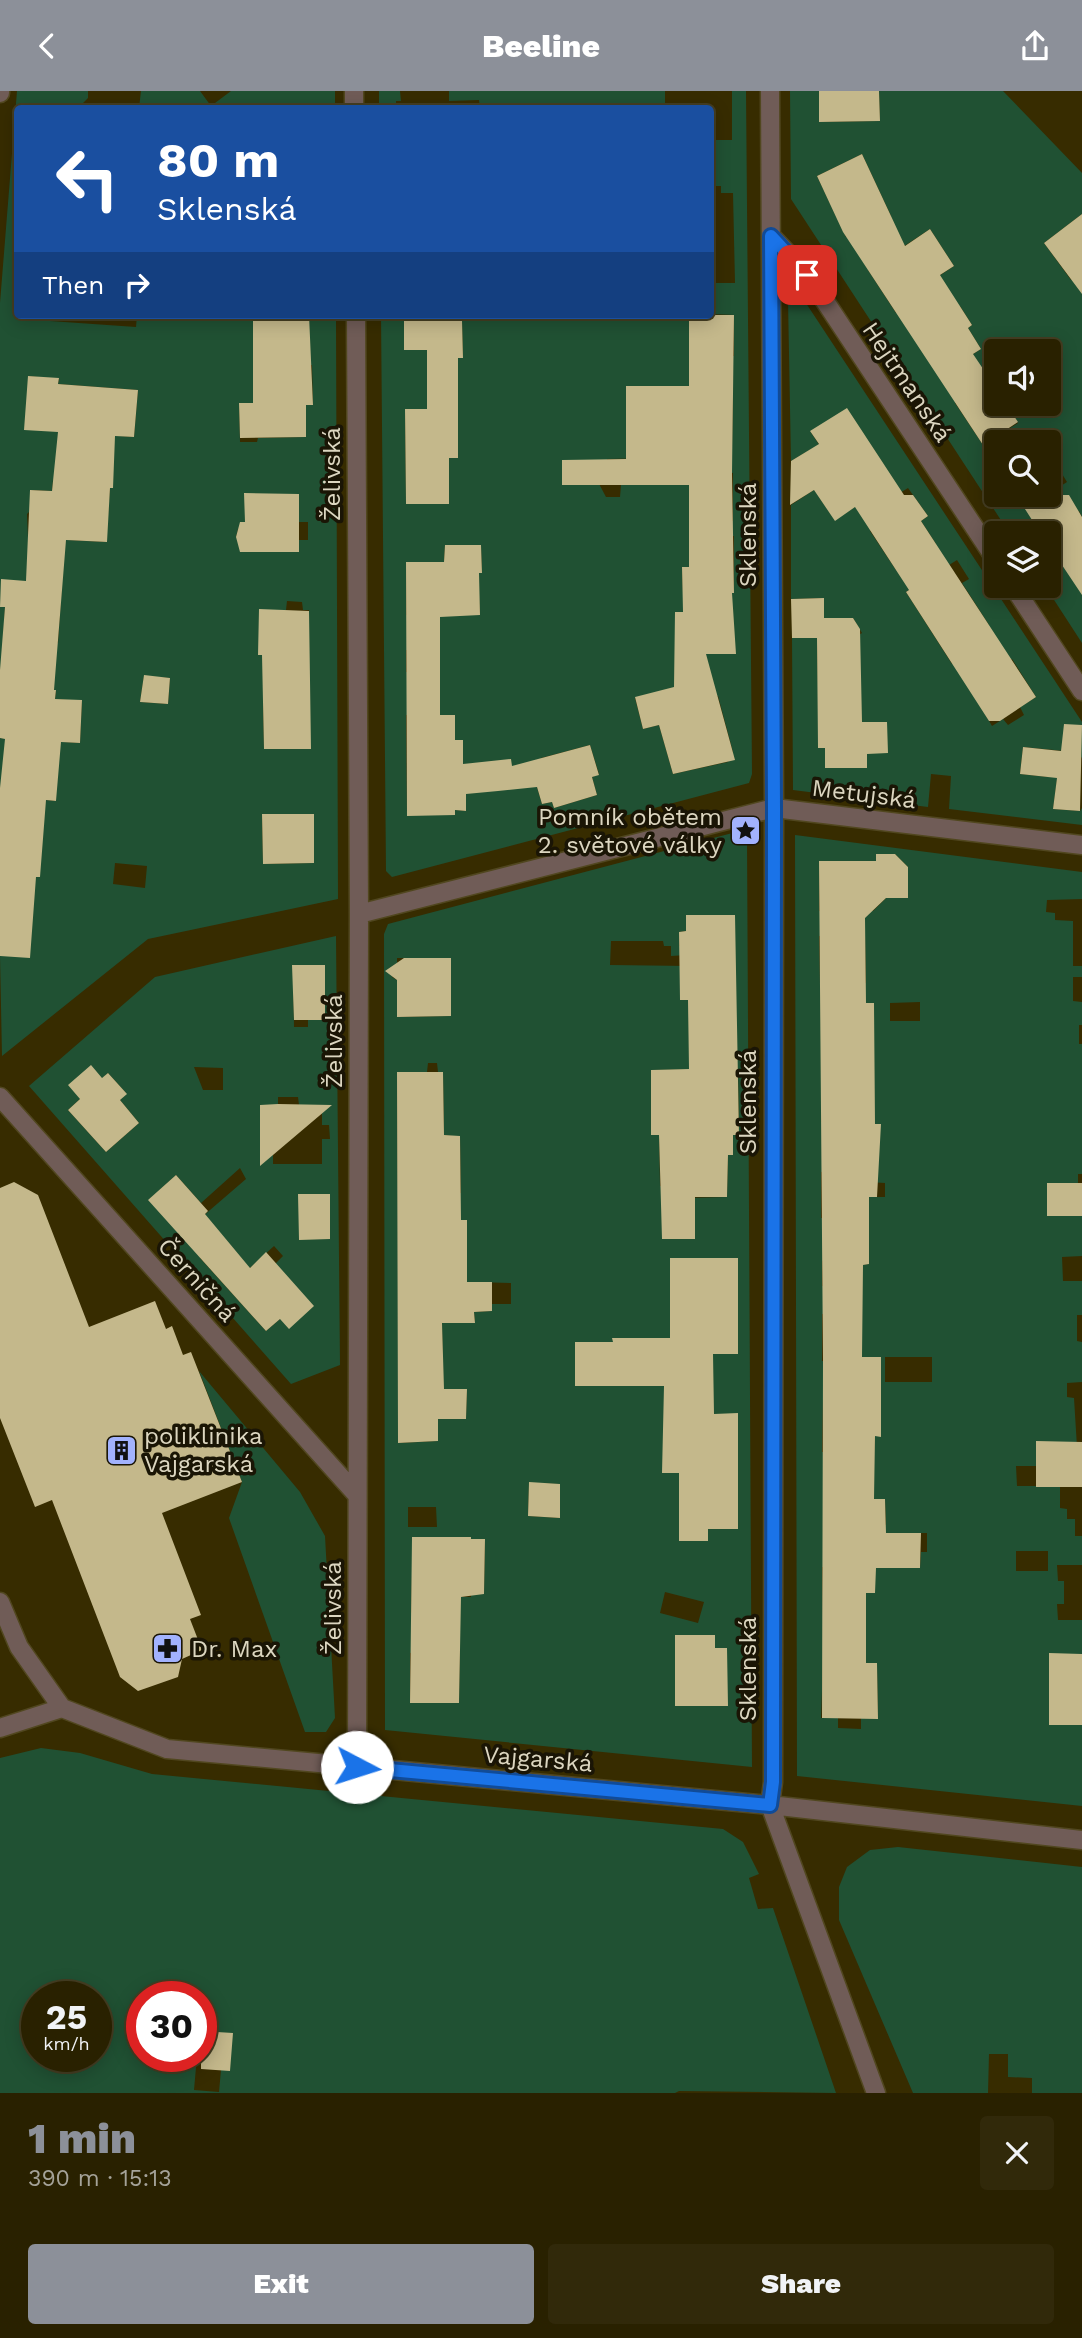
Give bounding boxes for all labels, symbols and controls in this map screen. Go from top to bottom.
icon: back [28,27,66,65]
text: Beeline [482,27,600,65]
icon: share [1016,27,1054,65]
text: 80 m [157,131,279,189]
icon: left [42,133,133,224]
text: Sklenská [157,190,297,228]
pin [777,245,837,305]
icon: arrive [788,256,826,294]
icon: right [118,266,156,304]
text: Then [42,270,104,300]
street label: Hejtmanská [857,317,957,447]
map controls [984,339,1061,598]
button: sound [984,339,1061,416]
street label: Želivská [318,427,346,521]
button: search [984,430,1061,507]
street label: Sklenská [734,483,762,587]
button: layers [984,521,1061,598]
street label: Metujská [810,774,918,814]
place label: Pomník obětem 2. světové války [538,803,723,859]
place icon: Pomník obětem 2. světové války [728,814,762,848]
street label: Želivská [320,994,348,1088]
street label: Sklenská [734,1050,762,1154]
street label: Černičná [152,1232,242,1328]
place label: poliklinika Vajgarská [144,1422,263,1478]
building icon: poliklinika Vajgarská [104,1433,138,1467]
street label: Želivská [319,1561,347,1655]
street label: Sklenská [734,1617,762,1721]
pharmacy icon: Dr. Max [151,1632,185,1666]
place label: Dr. Max [191,1635,277,1663]
position arrow [320,1730,394,1804]
street label: Vajgarská [482,1740,594,1778]
speed limit sign: 30 [126,1981,217,2072]
text: 25 [46,1996,87,2038]
text: km/h [43,2033,90,2054]
text: 1 min [28,2114,136,2163]
button: close [980,2116,1054,2190]
text: 390 m · 15:13 [28,2165,172,2192]
button: Exit [28,2244,534,2324]
button: Share [548,2244,1054,2324]

